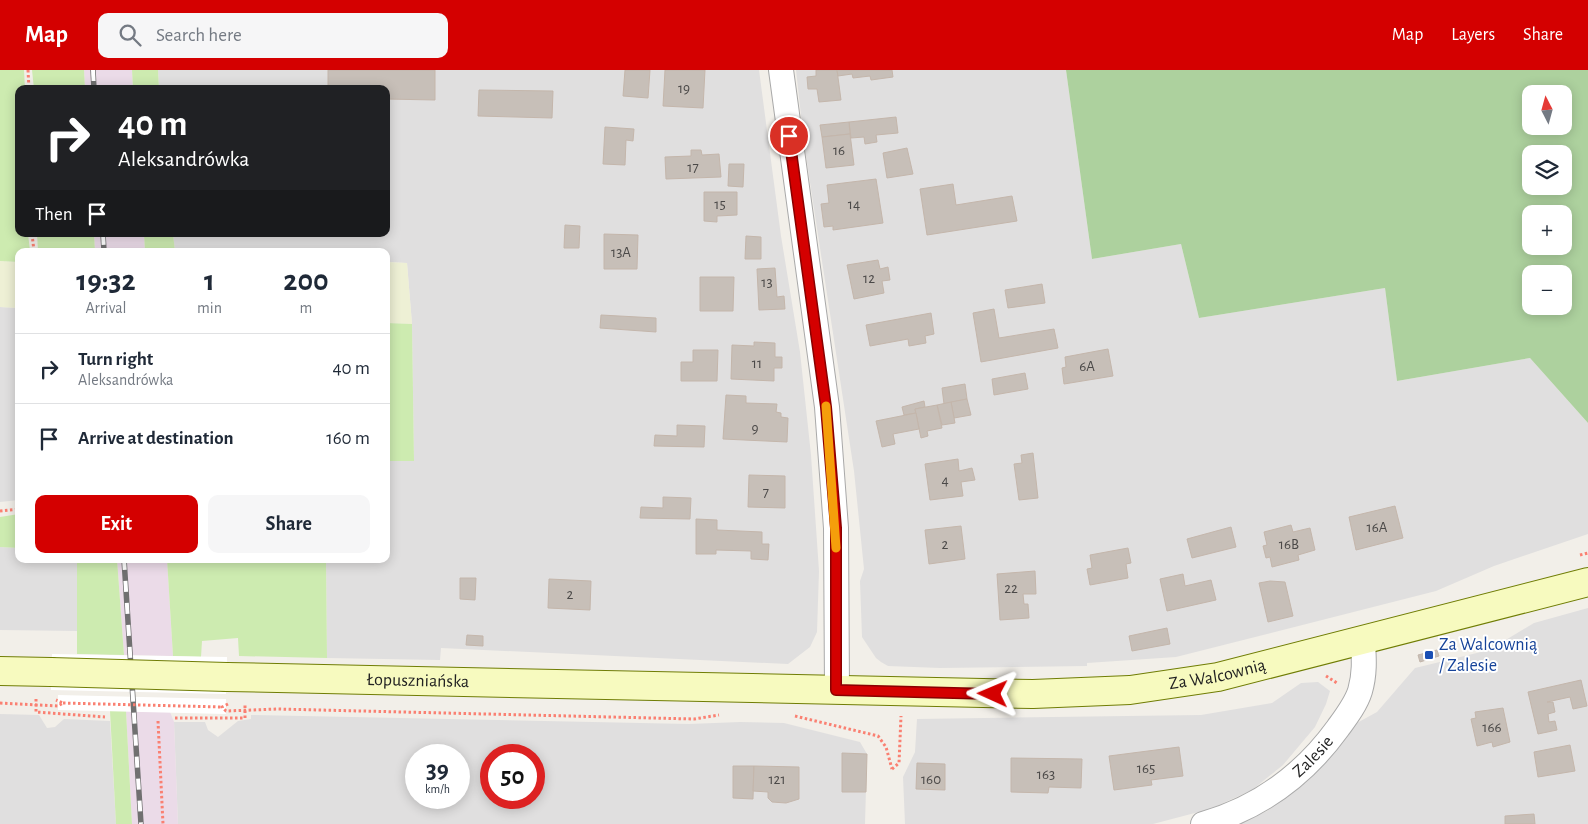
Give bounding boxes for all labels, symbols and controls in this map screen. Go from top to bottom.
search box [98,13,448,58]
icon: search [116,21,144,49]
text: Map [25,23,68,47]
text: Search here [156,26,242,45]
text: Map [1392,26,1423,44]
text: Layers [1451,26,1495,44]
text: Share [1523,26,1563,44]
house number: 19 [678,81,690,96]
north arrow [1522,85,1572,135]
map controls [1522,85,1572,315]
icon: right [35,105,100,170]
text: 40 m [118,107,187,142]
pin [768,115,810,157]
icon: arrive [775,122,803,150]
house number: 16 [833,143,845,158]
button: layers [1522,145,1572,195]
text: Aleksandrówka [118,148,249,170]
house number: 17 [687,160,699,175]
house number: 15 [714,197,726,212]
house number: 14 [848,197,860,212]
icon: arrive [83,200,111,228]
text: Then [35,205,73,224]
button: + [1522,205,1572,255]
house number: 13A [611,245,631,260]
button: − [1522,265,1572,315]
text: 19:32 [76,266,136,296]
text: 1 [204,266,215,296]
text: 200 [283,266,329,296]
house number: 12 [863,271,875,286]
house number: 13 [761,275,773,290]
text: Arrival [85,300,127,316]
text: min [197,300,222,316]
text: m [300,300,312,316]
text: Turn right [78,350,153,369]
icon: right [35,355,63,383]
house number: 11 [752,356,762,371]
text: 40 m [332,359,370,378]
house number: 6A [1079,359,1095,374]
text: Aleksandrówka [78,372,174,388]
house number: 9 [751,421,759,436]
icon: arrive [35,425,63,453]
text: Arrive at destination [78,429,234,448]
text: 160 m [326,429,370,448]
house number: 4 [941,473,949,488]
house number: 7 [763,485,769,500]
button: Exit [35,495,198,553]
button: Share [208,495,370,553]
house number: 16A [1367,520,1388,535]
house number: 2 [942,537,949,552]
house number: 16B [1279,537,1299,552]
house number: 22 [1004,581,1018,596]
house number: 2 [567,587,574,602]
place label: Za Walcownią / Zalesie [1439,636,1538,675]
marker: Za Walcownią / Zalesie [1423,649,1435,661]
street label: Za Walcownią [1168,656,1268,693]
position arrow [966,667,1018,719]
street label: Łopuszniańska [366,671,470,691]
house number: 166 [1482,720,1502,735]
street label: Zalesie [1290,733,1337,781]
speed limit sign: 50 [480,744,545,809]
text: 39 [426,758,449,783]
house number: 165 [1137,761,1155,776]
house number: 163 [1037,767,1055,782]
house number: 121 [768,772,786,787]
house number: 160 [921,772,941,787]
text: km/h [425,783,450,795]

